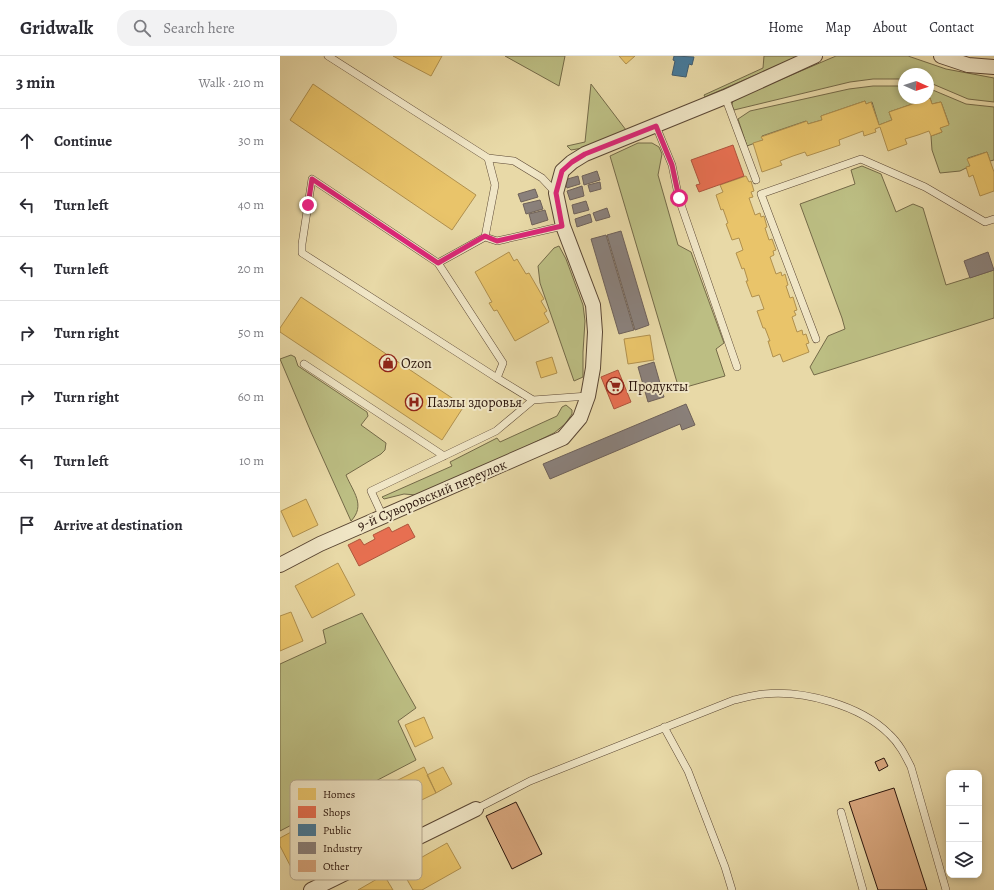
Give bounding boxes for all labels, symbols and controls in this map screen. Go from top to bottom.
search box [117,10,397,46]
text: Gridwalk [20,15,93,41]
icon: search [131,17,153,39]
text: Search here [163,18,235,38]
text: Home [768,18,803,37]
text: Map [825,18,851,37]
text: About [873,18,907,37]
text: Contact [929,18,974,37]
north arrow [898,68,934,104]
text: 3 min [16,71,55,94]
text: Walk · 210 m [199,74,264,91]
icon: ahead [16,130,38,152]
text: Continue [54,131,112,151]
text: 30 m [238,132,264,149]
route start [670,189,688,207]
icon: left [16,194,38,216]
text: Turn left [54,195,109,215]
text: 40 m [238,196,264,213]
route end [299,196,317,214]
icon: left [16,258,38,280]
text: Turn left [54,259,109,279]
text: 20 m [238,260,264,277]
icon: right [16,322,38,344]
text: Turn right [54,323,119,343]
text: 50 m [238,324,264,341]
shop icon: Ozon [378,353,398,373]
place label: Ozon [401,354,432,373]
supermarket icon: Продукты [605,376,625,396]
place label: Продукты [628,377,688,396]
icon: right [16,386,38,408]
text: Turn right [54,387,119,407]
text: 60 m [238,388,264,405]
hospital icon: Пазлы здоровья [404,392,424,412]
place label: Пазлы здоровья [427,393,522,412]
icon: left [16,450,38,472]
text: Turn left [54,451,109,471]
text: 10 m [239,452,264,469]
street label: 9-й Суворовский переулок [354,455,510,535]
icon: arrive [16,514,38,536]
text: Arrive at destination [54,515,183,535]
map controls [946,770,982,878]
button: + [946,770,982,806]
legend [290,780,422,880]
text: Homes [323,787,355,802]
text: Shops [323,805,350,820]
button: − [946,806,982,842]
text: Public [323,823,351,838]
text: Industry [323,841,362,856]
button: layers [946,842,982,878]
text: Other [323,859,349,874]

